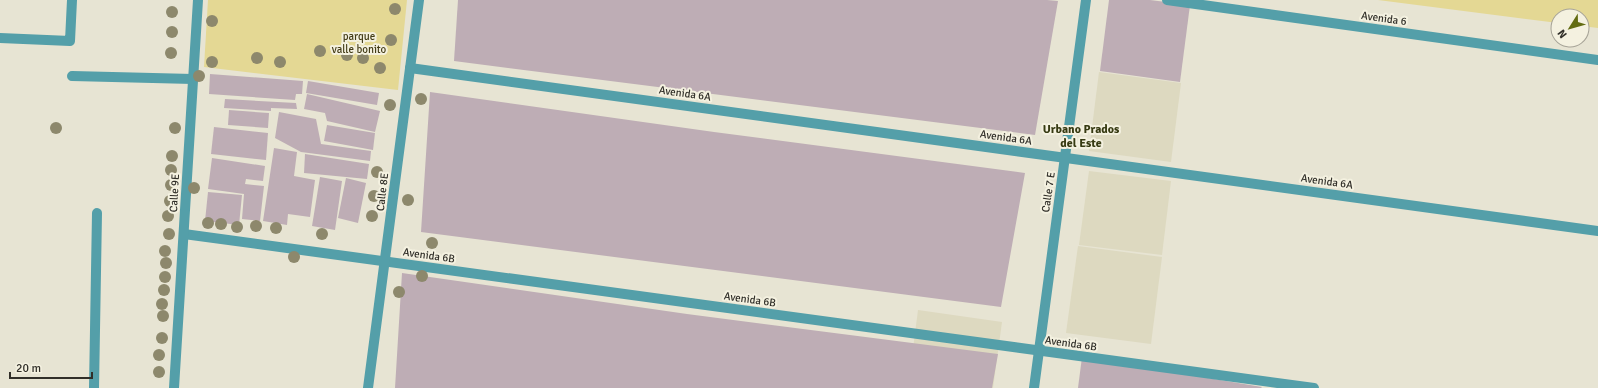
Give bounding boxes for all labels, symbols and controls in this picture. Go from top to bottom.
north arrow [1550,8,1590,48]
street label: Avenida 6 [1360,9,1407,28]
text: N [1555,27,1570,41]
park label: parque valle bonito [332,30,387,56]
street label: Avenida 6A [658,83,712,104]
district label: Urbano Prados del Este [1043,122,1120,151]
street label: Avenida 6A [979,127,1033,148]
street label: Calle 7 E [1039,171,1058,213]
street label: Avenida 6A [1300,171,1354,192]
street label: Calle 8E [374,172,391,212]
street label: Calle 9E [167,173,182,213]
street label: Avenida 6B [402,245,456,266]
street label: Avenida 6B [723,289,777,310]
street label: Avenida 6B [1044,333,1098,354]
scale bar [10,354,92,380]
text: 20 m [16,361,41,376]

